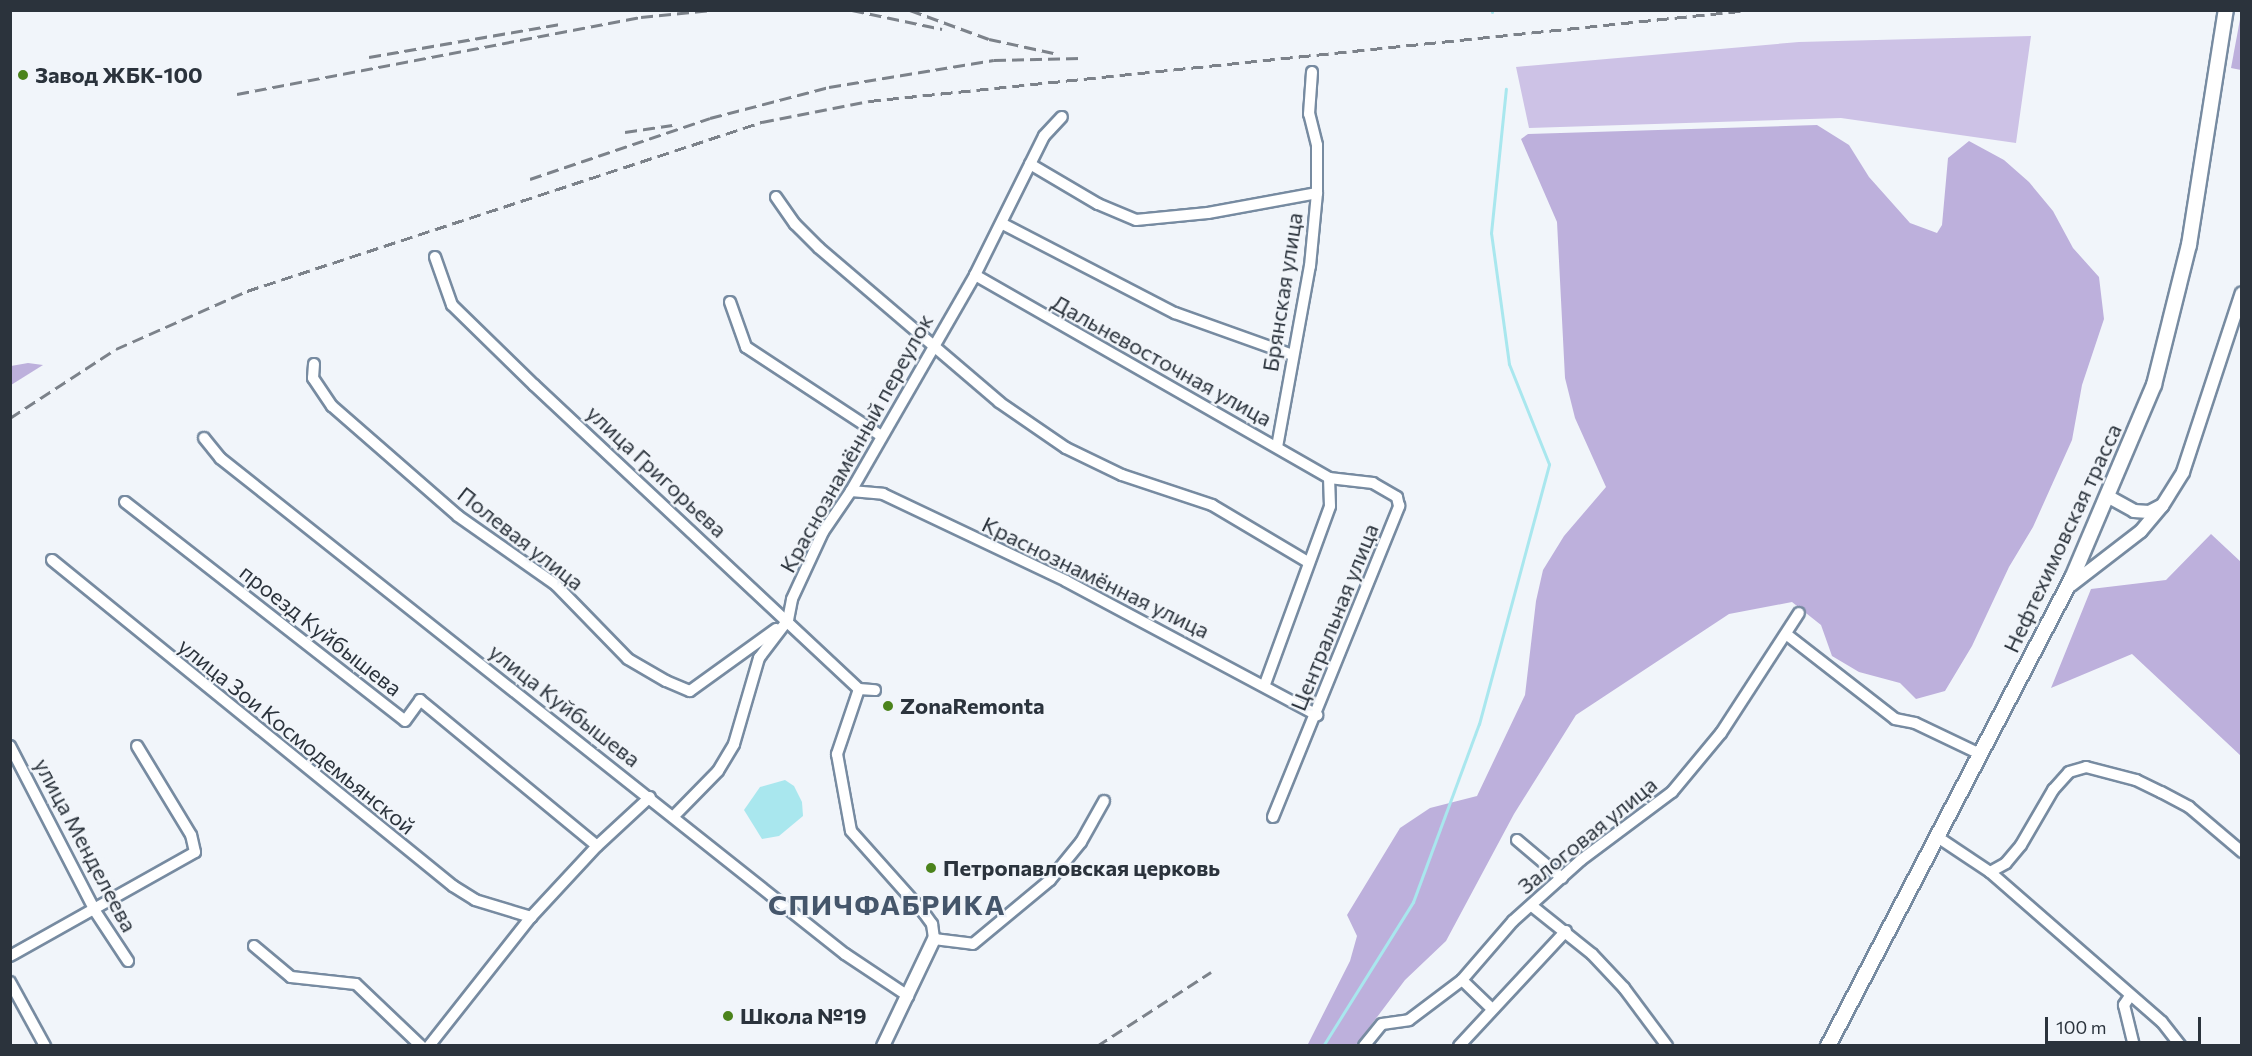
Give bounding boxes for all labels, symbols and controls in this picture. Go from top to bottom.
place label: Завод ЖБК-100 [35,62,203,88]
marker: Завод ЖБК-100 [16,68,30,82]
street label: Брянская улица [1256,211,1308,373]
street label: Дальневосточная улица [1047,288,1277,432]
street label: Краснознамённый переулок [774,309,938,577]
street label: улица Григорьева [581,399,733,543]
street label: Нефтехимовская трасса [1997,419,2127,657]
street label: Полевая улица [453,481,589,595]
street label: Краснознамённая улица [978,510,1214,644]
street label: Центральная улица [1284,520,1384,714]
street label: проезд Куйбышева [235,559,407,701]
street label: улица Зои Космодемьянской [173,632,421,840]
street label: улица Куйбышева [484,638,646,772]
place label: ZonaRemonta [900,693,1045,719]
marker: ZonaRemonta [881,699,895,713]
street label: улица Менделеева [29,754,143,936]
street label: Залоговая улица [1512,771,1662,899]
place label: Петропавловская церковь [943,855,1220,881]
marker: Петропавловская церковь [924,861,938,875]
district label: СПИЧФАБРИКА [768,887,1006,921]
place label: Школа №19 [740,1003,867,1029]
scale bar [2048,1005,2204,1043]
marker: Школа №19 [721,1009,735,1023]
text: 100 m [2056,1016,2106,1038]

